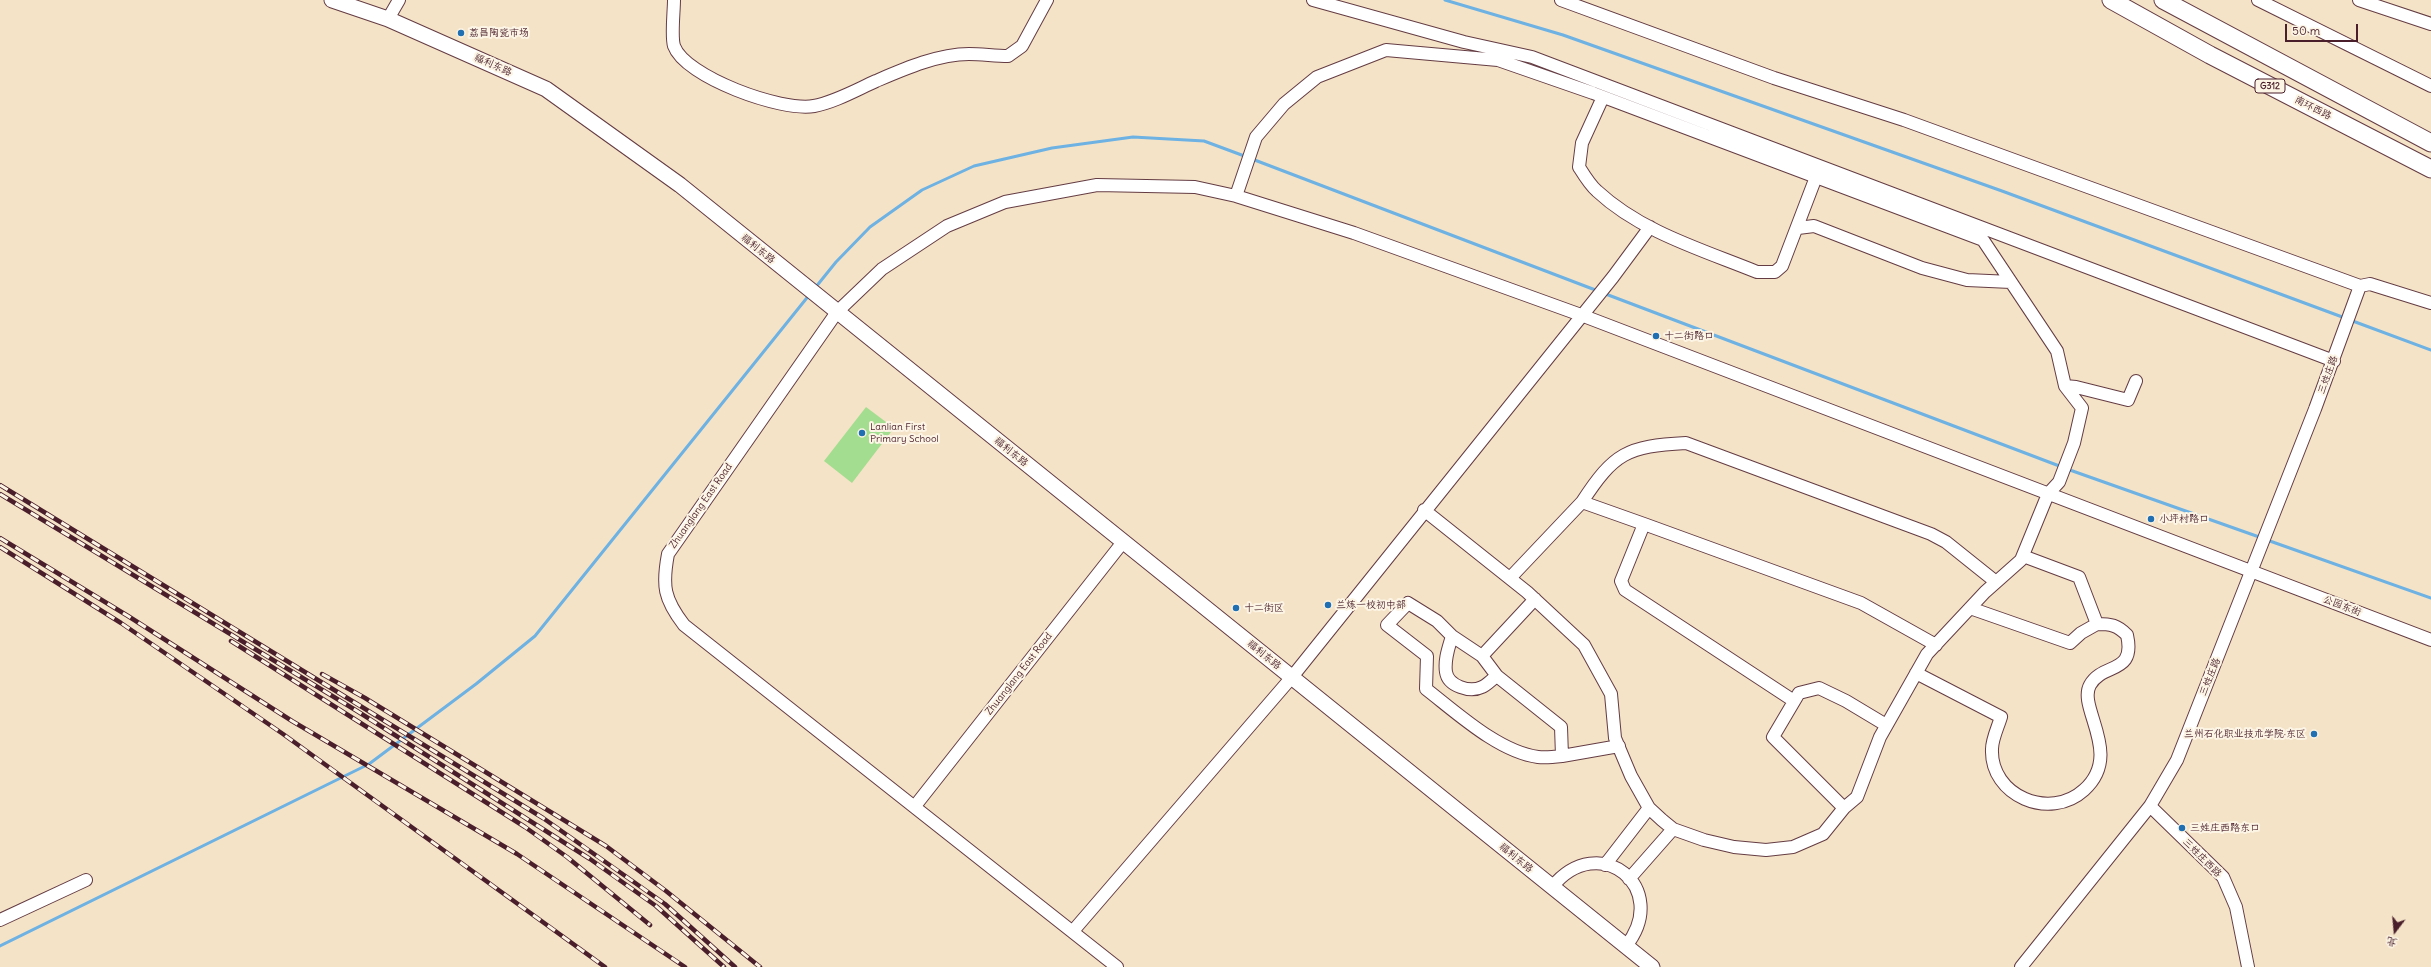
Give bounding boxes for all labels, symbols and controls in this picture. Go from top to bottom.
scale bar [2287,16,2360,42]
text: 50 m [2292,23,2320,38]
place label: 荔昌陶瓷市场 [469,27,529,39]
marker: 荔昌陶瓷市场 [456,28,466,38]
street label: 福利东路 [472,51,514,79]
road number: G312 [2255,79,2285,93]
street label: 南环西路 [2292,94,2334,122]
street label: 福利东路 [739,232,777,266]
place label: 十二街路口 [1664,330,1714,342]
marker: 十二街路口 [1651,331,1661,341]
street label: 三姓庄路 [2316,354,2340,396]
place label: Lanlian First Primary School [870,421,939,444]
marker: Lanlian First Primary School [857,428,867,438]
street label: 福利东路 [992,435,1030,469]
street label: Zhuanglang East Road [667,461,735,551]
place label: 小坪村路口 [2159,513,2209,525]
marker: 小坪村路口 [2146,514,2156,524]
street label: 公园东街 [2321,593,2363,619]
place label: 兰炼一校初中部 [1336,599,1406,611]
marker: 兰炼一校初中部 [1323,600,1333,610]
place label: 十二街区 [1244,602,1284,614]
marker: 十二街区 [1231,603,1241,613]
street label: Zhuanglang East Road [983,630,1055,718]
street label: 福利东路 [1245,638,1283,672]
street label: 三姓庄路 [2197,656,2223,698]
place label: 兰州石化职业技术学院·东区 [2184,728,2306,740]
marker: 兰州石化职业技术学院·东区 [2309,729,2319,739]
place label: 三姓庄西路东口 [2190,822,2260,834]
marker: 三姓庄西路东口 [2177,823,2187,833]
street label: 三姓庄西路 [2180,836,2224,880]
street label: 福利东路 [1497,841,1535,875]
north arrow [2375,911,2415,951]
text: 北 [2384,934,2399,951]

